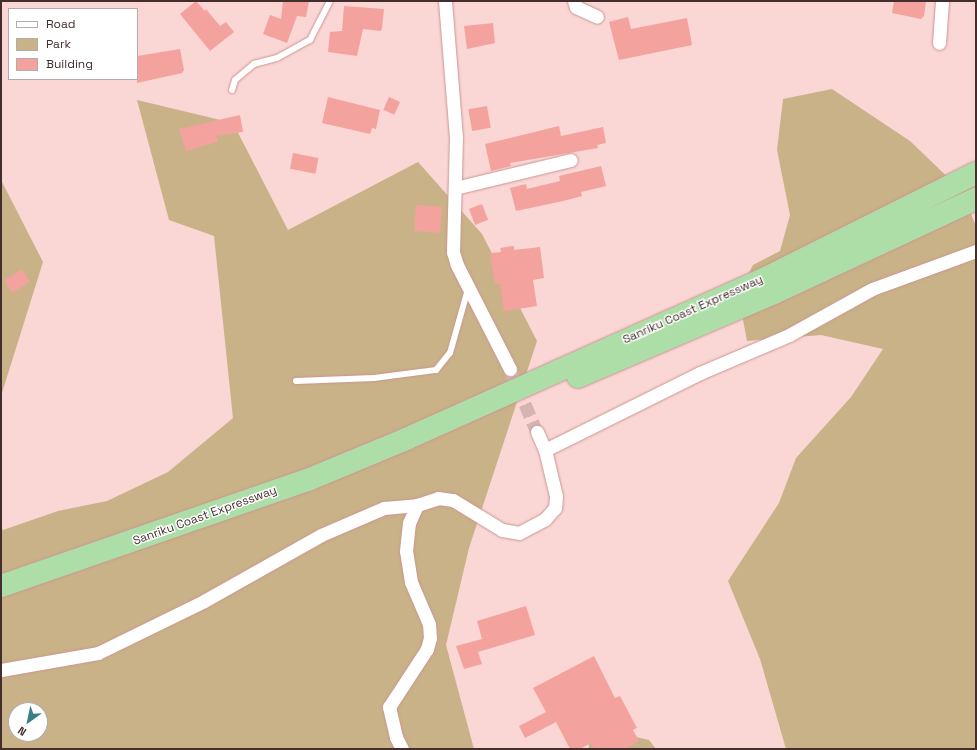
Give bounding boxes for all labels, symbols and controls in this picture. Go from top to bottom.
legend [8,8,138,80]
text: Road [46,16,75,32]
text: Park [46,36,71,52]
text: Building [46,56,93,72]
street label: Sanriku Coast Expressway [621,273,765,347]
street label: Sanriku Coast Expressway [131,483,279,549]
north arrow [8,702,48,742]
text: N [15,723,29,739]

